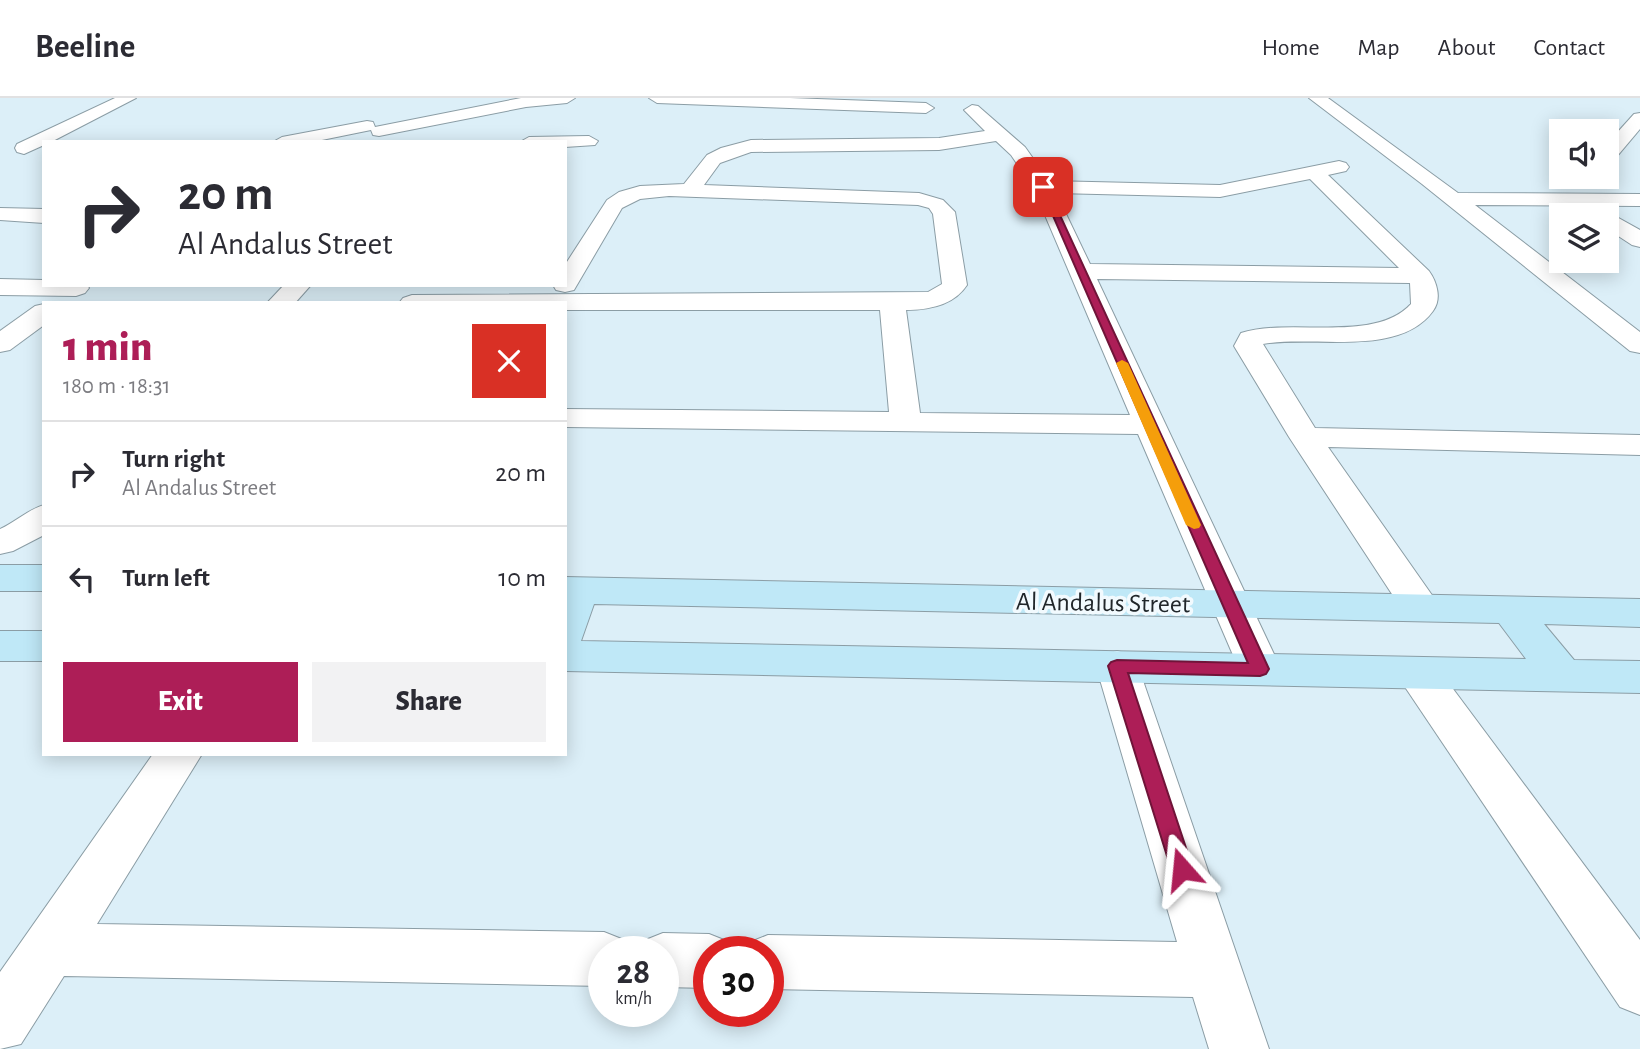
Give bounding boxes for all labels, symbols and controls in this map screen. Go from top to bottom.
text: Beeline [35,31,135,64]
text: Home [1262,36,1320,60]
text: Map [1358,36,1400,60]
text: About [1438,36,1495,60]
text: Contact [1533,36,1605,60]
map controls [1549,119,1619,273]
button: sound [1549,119,1619,189]
pin [1013,157,1073,217]
icon: right [63,168,154,259]
icon: arrive [1024,168,1062,206]
text: 20 m [178,170,274,219]
button: layers [1549,203,1619,273]
text: Al Andalus Street [178,228,392,260]
button: close [472,324,546,398]
text: 1 min [63,326,152,368]
text: 180 m · 18:31 [63,375,170,398]
text: Turn right [122,446,225,472]
icon: right [63,455,101,493]
text: 20 m [495,460,546,486]
text: Al Andalus Street [122,477,276,500]
icon: left [63,560,101,598]
text: Turn left [122,565,210,591]
text: 10 m [498,565,546,591]
street label: Al Andalus Street [1016,588,1190,618]
button: Exit [63,662,298,742]
button: Share [312,662,546,742]
position arrow [1145,832,1219,906]
speed limit sign: 30 [693,936,784,1027]
text: 28 [617,955,650,990]
text: km/h [615,990,652,1008]

